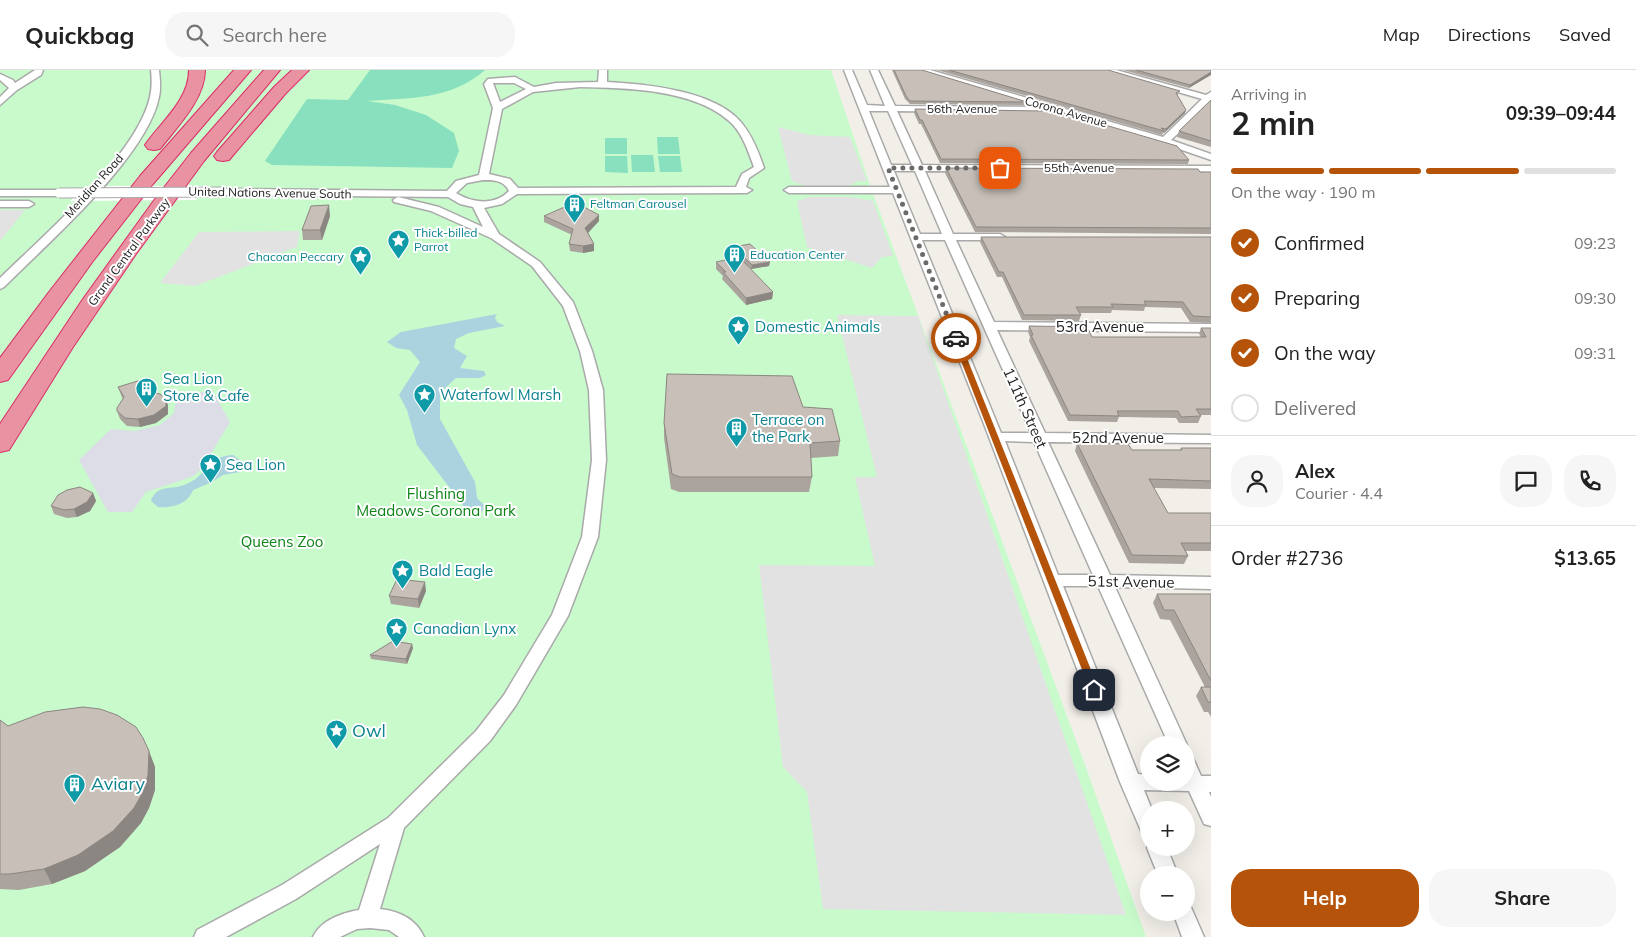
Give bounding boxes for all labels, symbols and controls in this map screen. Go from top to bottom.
search box [165,12,515,57]
text: Quickbag [25,20,135,50]
icon: search [183,21,211,49]
text: Search here [223,23,327,47]
text: Map [1383,23,1420,46]
text: Directions [1448,23,1531,46]
text: Saved [1559,23,1611,46]
text: Arriving in [1231,84,1307,104]
street label: Corona Avenue [1023,93,1109,130]
street label: 56th Avenue [927,101,997,116]
text: 09:39–09:44 [1506,101,1616,125]
text: 2 min [1231,103,1315,143]
pin [979,147,1021,189]
street label: Meridian Road [61,151,126,221]
icon: bag [986,154,1014,182]
street label: 55th Avenue [1044,160,1114,175]
text: On the way · 190 m [1231,182,1376,202]
street label: United Nations Avenue South [188,184,352,201]
building icon: Feltman Carousel [562,192,586,223]
street label: Grand Central Parkway [84,194,173,309]
place label: Feltman Carousel [590,196,687,211]
place label: Thick-billed Parrot [414,225,478,254]
place icon: Thick-billed Parrot [386,228,410,259]
icon: check [1231,229,1259,257]
text: Confirmed [1274,231,1365,255]
text: 09:23 [1574,233,1616,253]
building icon: Education Center [722,243,746,274]
place icon: Chacoan Peccary [348,245,372,276]
place label: Education Center [750,247,845,262]
place label: Chacoan Peccary [247,249,345,264]
icon: check [1231,284,1259,312]
text: Preparing [1274,286,1360,310]
text: 09:30 [1574,288,1616,308]
courier [931,313,981,363]
place icon: Domestic Animals [727,315,751,346]
place label: Domestic Animals [755,317,880,336]
street label: 53rd Avenue [1056,317,1144,336]
icon: car [942,324,970,352]
icon: check [1231,339,1259,367]
text: On the way [1274,341,1376,365]
text: 09:31 [1574,343,1616,363]
street label: 111th Street [999,364,1052,451]
place label: Sea Lion Store & Cafe [163,369,250,405]
building icon: Sea Lion Store & Cafe [135,376,159,407]
place icon: Waterfowl Marsh [412,383,436,414]
place label: Waterfowl Marsh [440,385,561,404]
text: Delivered [1274,396,1356,420]
place label: Terrace on the Park [752,410,825,446]
building icon: Terrace on the Park [724,417,748,448]
street label: 52nd Avenue [1072,428,1164,447]
place icon: Sea Lion [198,453,222,484]
place label: Sea Lion [226,455,286,474]
button: person [1231,455,1283,507]
button: chat [1500,455,1552,507]
button: phone [1564,455,1616,507]
text: Alex [1295,459,1335,483]
text: Courier · 4.4 [1295,483,1383,503]
park label: Flushing Meadows-Corona Park [356,484,516,520]
park label: Queens Zoo [241,532,323,551]
text: Order #2736 [1231,546,1343,570]
text: $13.65 [1554,546,1616,570]
place icon: Bald Eagle [391,559,415,590]
place label: Bald Eagle [419,561,493,580]
street label: 51st Avenue [1087,571,1175,592]
place icon: Canadian Lynx [385,617,409,648]
place label: Canadian Lynx [413,619,516,638]
pin [1073,669,1115,711]
icon: home [1080,676,1108,704]
place icon: Owl [324,719,348,750]
place label: Owl [352,719,386,742]
map controls [1140,736,1195,921]
button: layers [1140,736,1195,791]
building icon: Aviary [63,772,87,803]
place label: Aviary [91,772,145,795]
button: + [1140,801,1195,856]
button: − [1140,866,1195,921]
button: Help [1231,869,1419,927]
button: Share [1429,869,1616,927]

